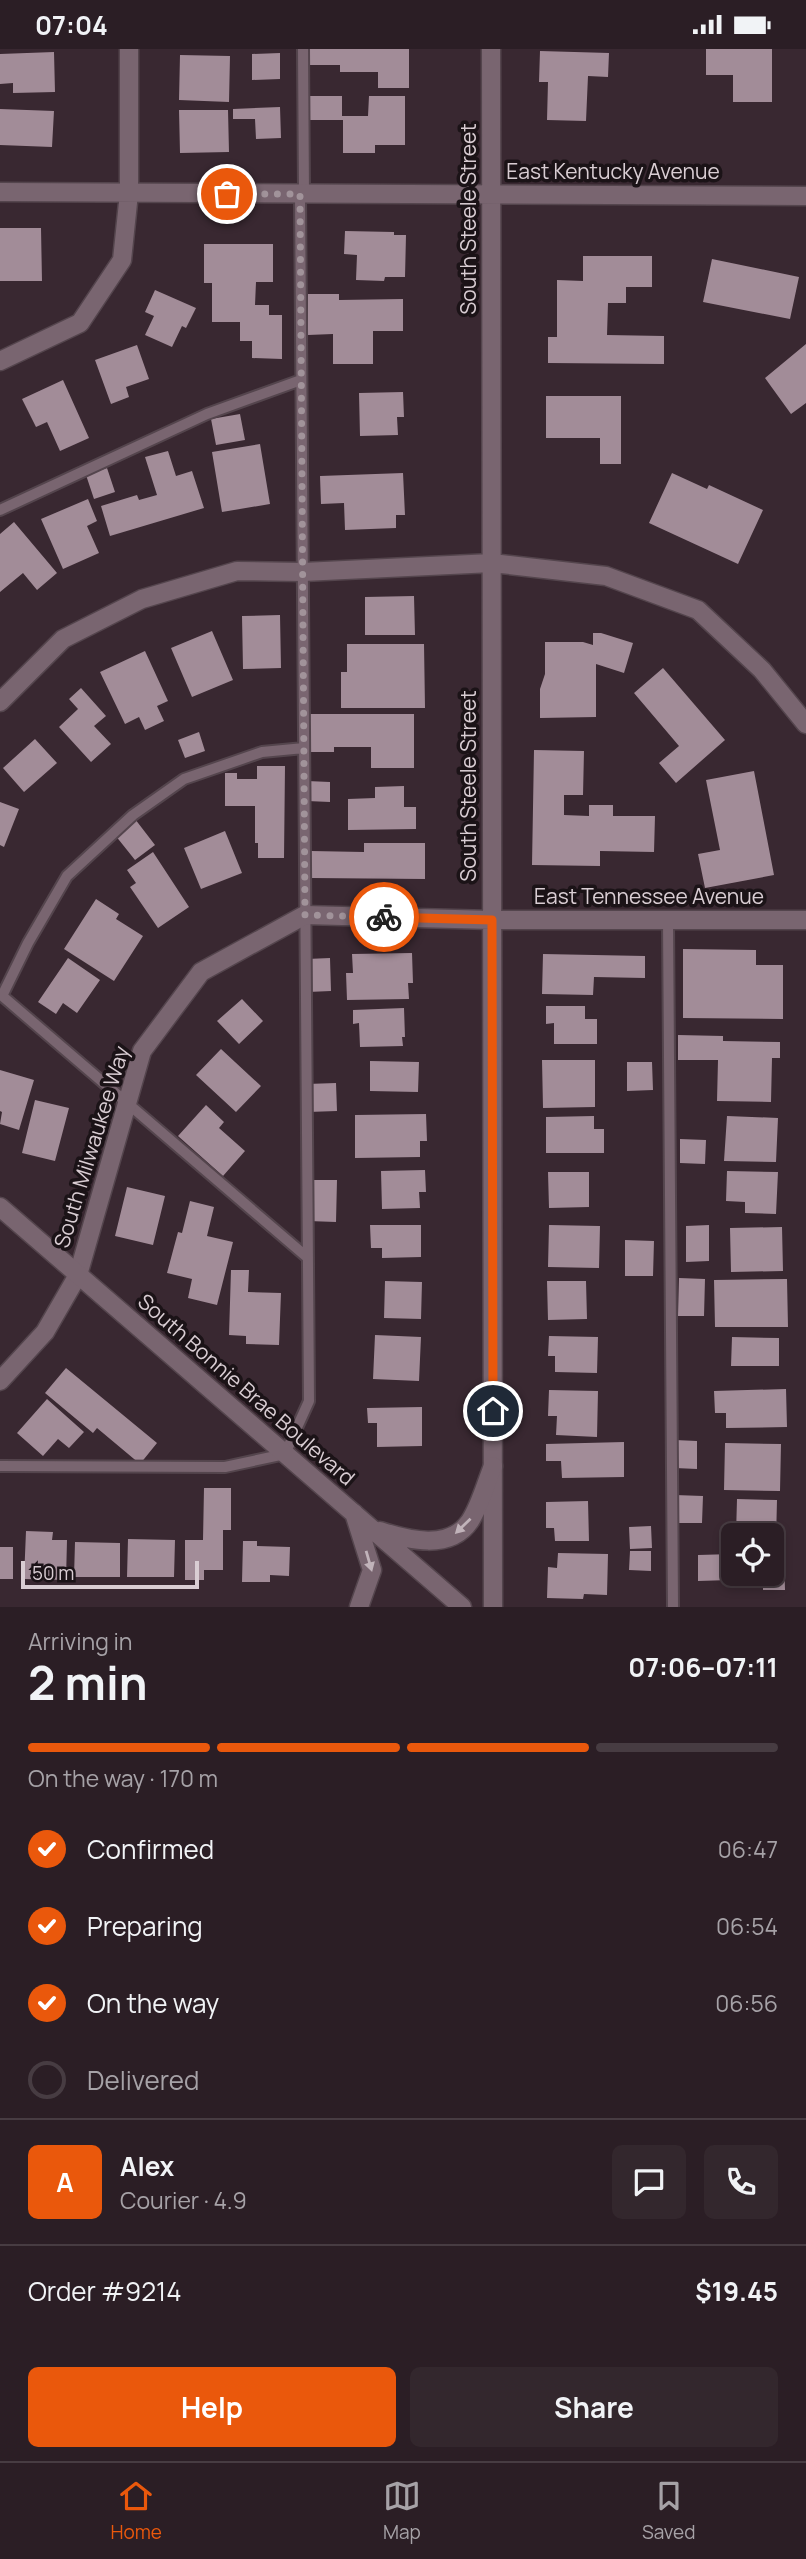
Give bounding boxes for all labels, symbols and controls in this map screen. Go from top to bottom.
text: 07:04 [35,7,108,43]
street label: South Steele Street [454,123,482,315]
street label: East Kentucky Avenue [506,157,720,185]
pin [197,164,257,224]
icon: bag [208,175,246,213]
street label: South Steele Street [454,690,482,882]
courier [349,882,419,952]
street label: East Tennessee Avenue [534,882,764,910]
icon: bike [365,898,403,936]
street label: South Milwaukee Way [47,1042,135,1251]
street label: South Bonnie Brae Boulevard [132,1287,361,1491]
pin [463,1381,523,1441]
icon: home [474,1392,512,1430]
one-way arrow [454,1518,471,1534]
map controls [721,1523,784,1586]
button: locate [721,1523,784,1586]
one-way arrow [364,1550,374,1571]
scale bar [21,1558,200,1590]
text: 50 m [32,1560,74,1586]
text: Arriving in [28,1625,133,1657]
text: 07:06–07:11 [628,1649,778,1685]
text: 2 min [28,1651,148,1714]
text: On the way · 170 m [28,1762,218,1794]
icon: check [28,1830,66,1868]
text: Confirmed [87,1831,214,1867]
text: 06:47 [718,1833,778,1865]
icon: check [28,1907,66,1945]
text: Preparing [87,1908,203,1944]
text: 06:54 [716,1910,778,1942]
icon: check [28,1984,66,2022]
text: On the way [87,1985,219,2021]
text: 06:56 [715,1987,778,2019]
text: Delivered [87,2062,199,2098]
button: chat [612,2145,686,2219]
button: phone [704,2145,778,2219]
text: Alex [120,2148,174,2184]
text: A [56,2164,74,2200]
text: Courier · 4.9 [120,2184,247,2216]
text: Order #9214 [28,2273,181,2309]
text: $19.45 [695,2273,778,2309]
button: Help [28,2367,396,2447]
button: Share [410,2367,778,2447]
tab: Home [111,2477,162,2545]
tab: Map [383,2477,421,2545]
tab: Saved [642,2477,695,2545]

